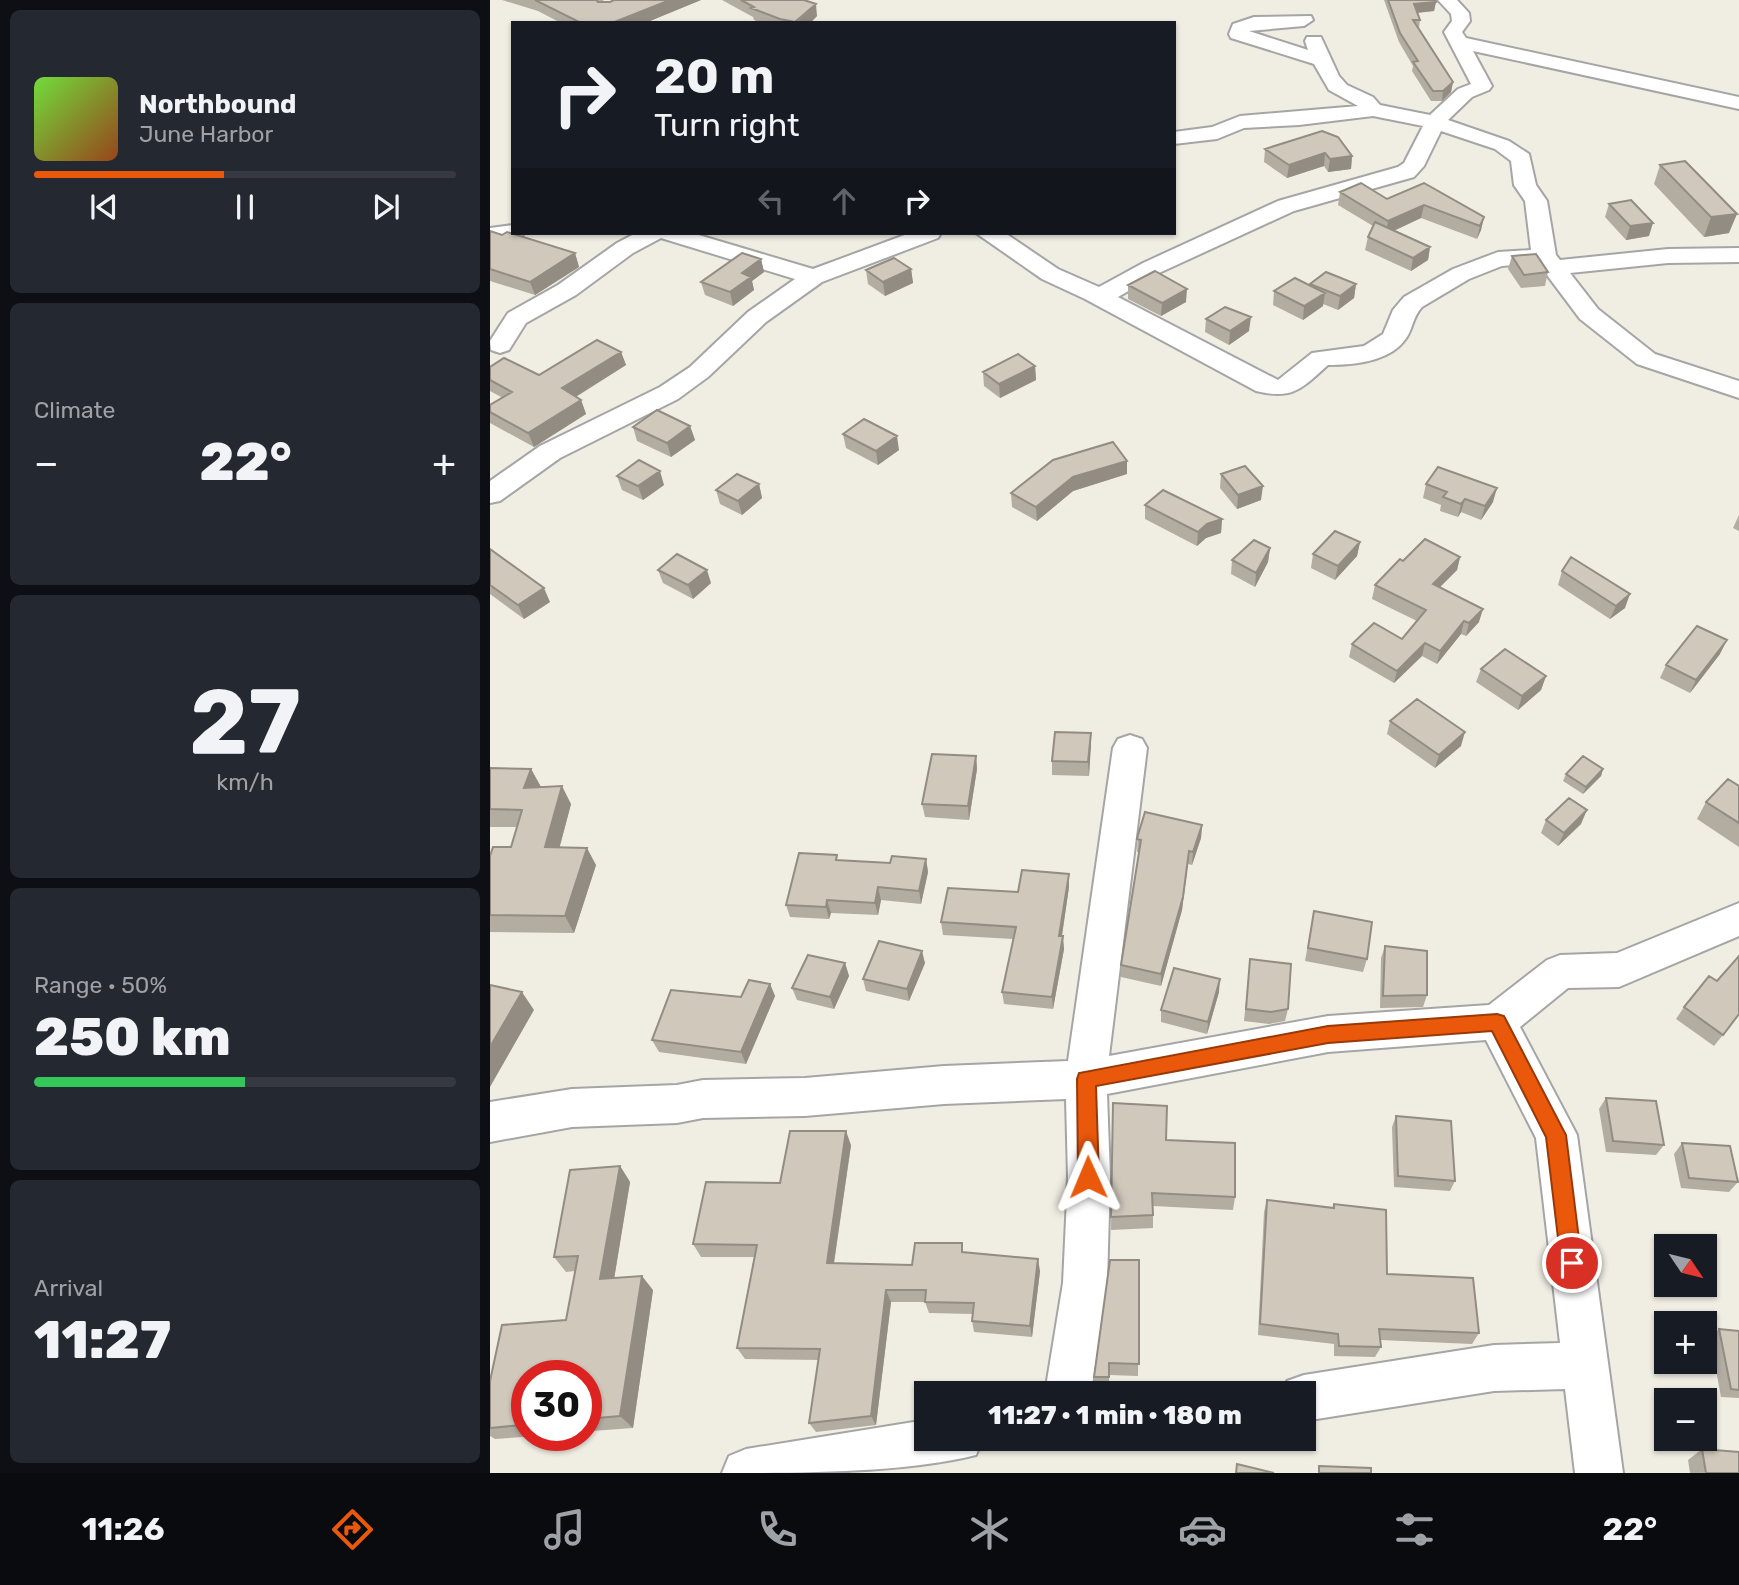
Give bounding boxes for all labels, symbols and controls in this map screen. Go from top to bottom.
text: 20 m [654,47,775,105]
icon: right [539,49,630,140]
text: Northbound [139,89,297,120]
text: Turn right [654,106,799,144]
text: June Harbor [139,120,273,148]
icon: left [752,182,790,220]
icon: ahead [825,182,863,220]
icon: right [898,182,936,220]
icon: previous [85,188,123,226]
icon: pause [226,188,264,226]
icon: next [367,188,405,226]
text: Climate [34,396,115,424]
text: 22° [199,431,292,493]
text: − [34,440,59,486]
text: + [432,440,456,486]
text: 27 [189,668,301,776]
text: km/h [216,768,274,796]
text: Range · 50% [34,971,167,999]
text: 250 km [34,1006,231,1068]
position arrow [1051,1140,1125,1214]
pin [1542,1233,1602,1293]
north arrow [1654,1234,1717,1297]
map controls [1654,1234,1717,1451]
icon: arrive [1553,1244,1591,1282]
text: Arrival [34,1274,103,1302]
text: 11:27 [34,1309,171,1371]
button: + [1654,1311,1717,1374]
speed limit sign: 30 [511,1360,602,1451]
button: − [1654,1388,1717,1451]
text: 11:27 · 1 min · 180 m [988,1400,1242,1431]
icon: directions [328,1505,377,1554]
icon: music [540,1505,589,1554]
icon: phone [753,1505,802,1554]
icon: climate [965,1505,1014,1554]
icon: car [1178,1505,1227,1554]
icon: filters [1390,1505,1439,1554]
text: 11:26 [82,1510,165,1548]
text: 22° [1602,1510,1657,1548]

